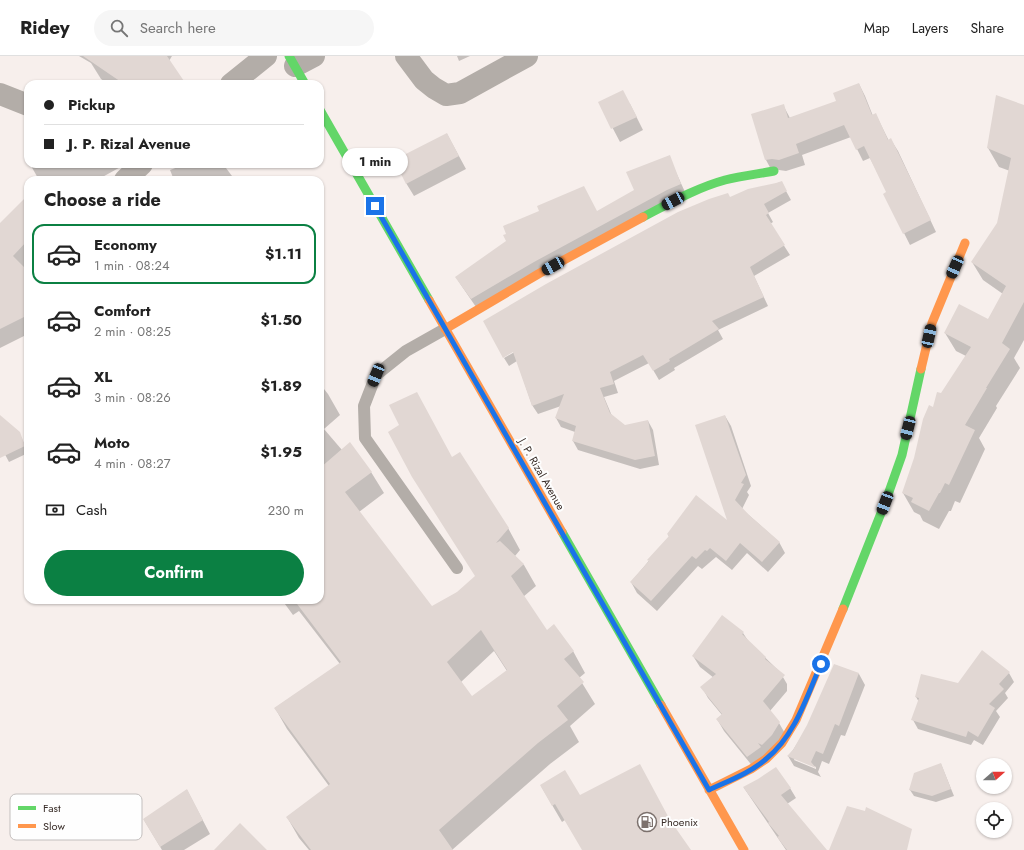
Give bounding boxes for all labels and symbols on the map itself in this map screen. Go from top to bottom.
callout: 1 min [342,148,408,176]
car [660,190,686,212]
route end [366,197,384,215]
car [945,254,965,280]
car [540,255,566,277]
car [921,323,937,349]
car [366,362,386,388]
car [899,415,917,441]
street label: J. P. Rizal Avenue [514,433,569,513]
car [875,490,895,516]
route start [812,655,830,673]
north arrow [976,758,1012,794]
legend [10,794,142,840]
text: Fast [43,800,61,816]
fuel station icon: Phoenix [636,811,658,833]
place label: Phoenix [661,814,698,830]
text: Slow [43,818,65,834]

